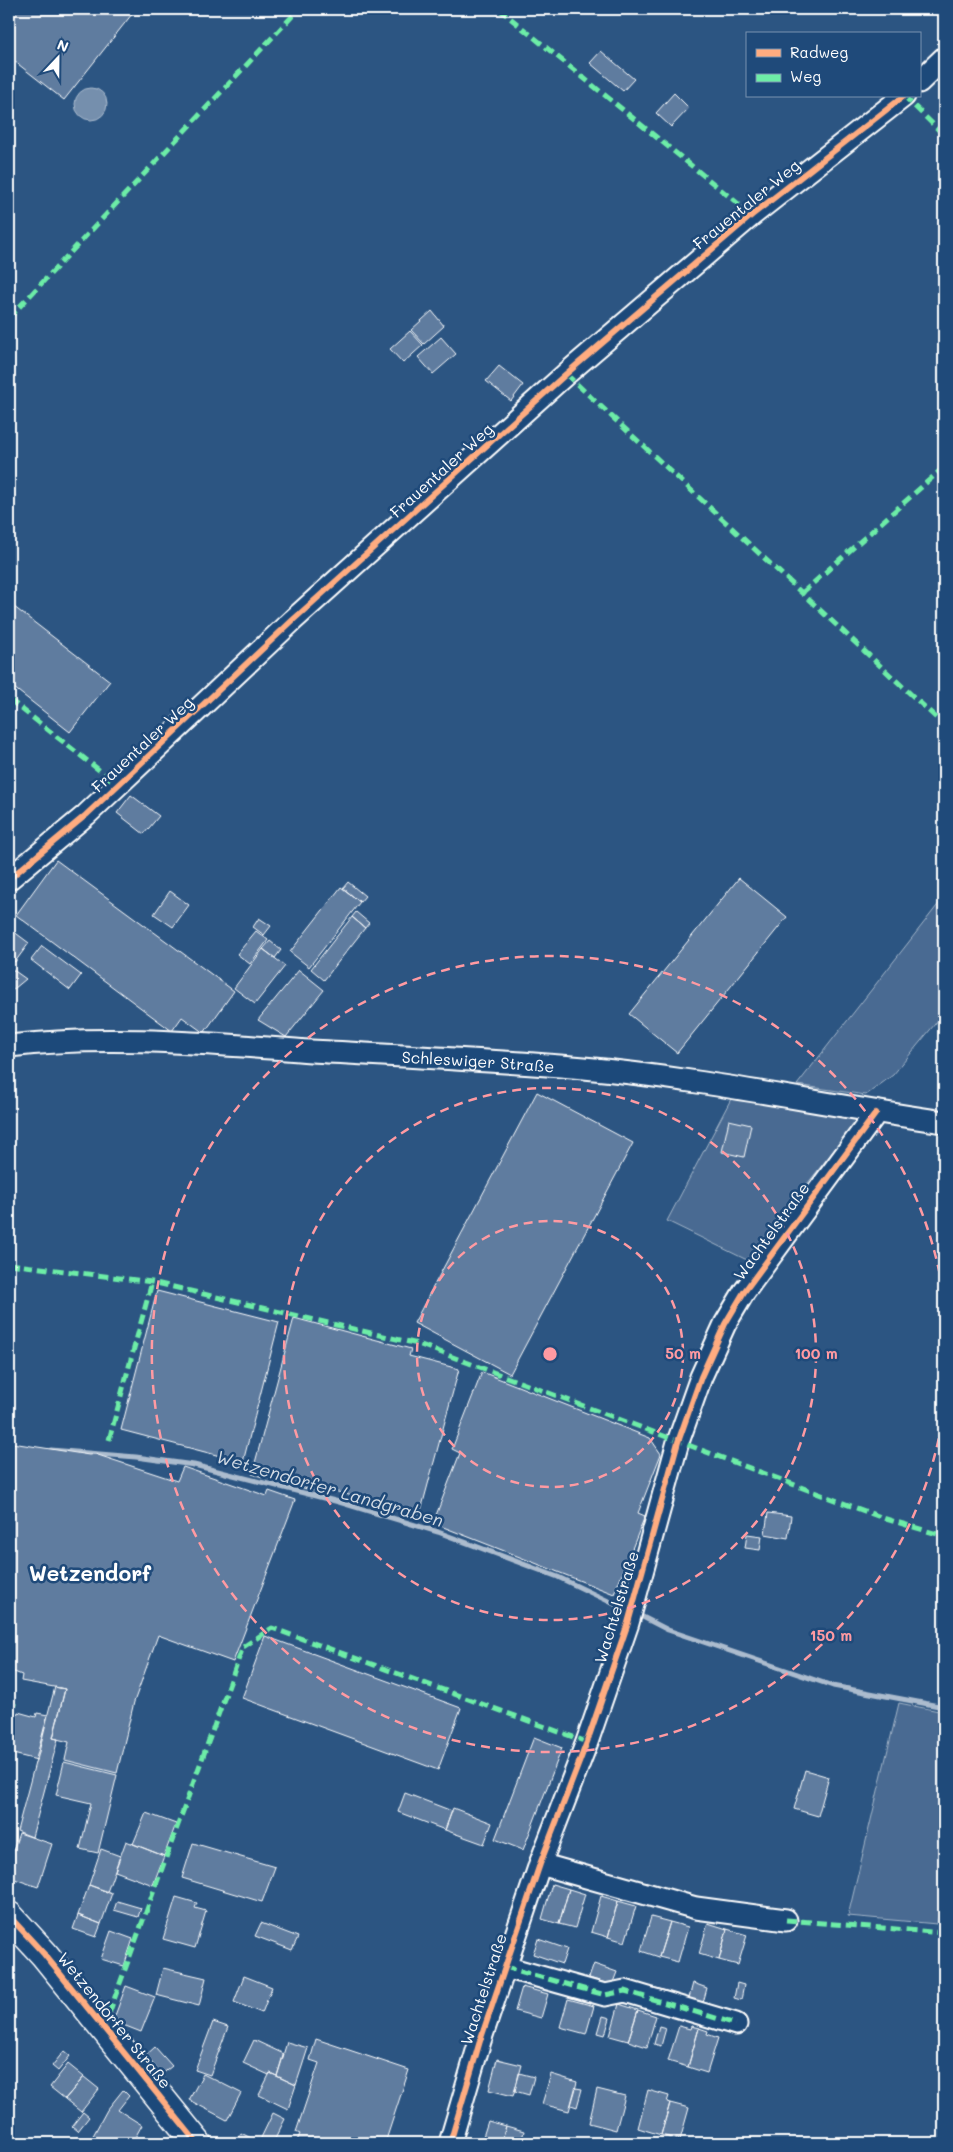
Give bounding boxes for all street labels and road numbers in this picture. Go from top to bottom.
street label: Frauentaler Weg [688,154,804,254]
street label: Frauentaler Weg [385,418,497,522]
street label: Frauentaler Weg [87,691,197,797]
street label: Schleswiger Straße [401,1045,555,1076]
street label: Wachtelstraße [728,1178,814,1284]
street label: Wachtelstraße [589,1548,643,1666]
street label: Wachtelstraße [455,1930,511,2048]
street label: Wetzendorfer Straße [53,1947,177,2093]

